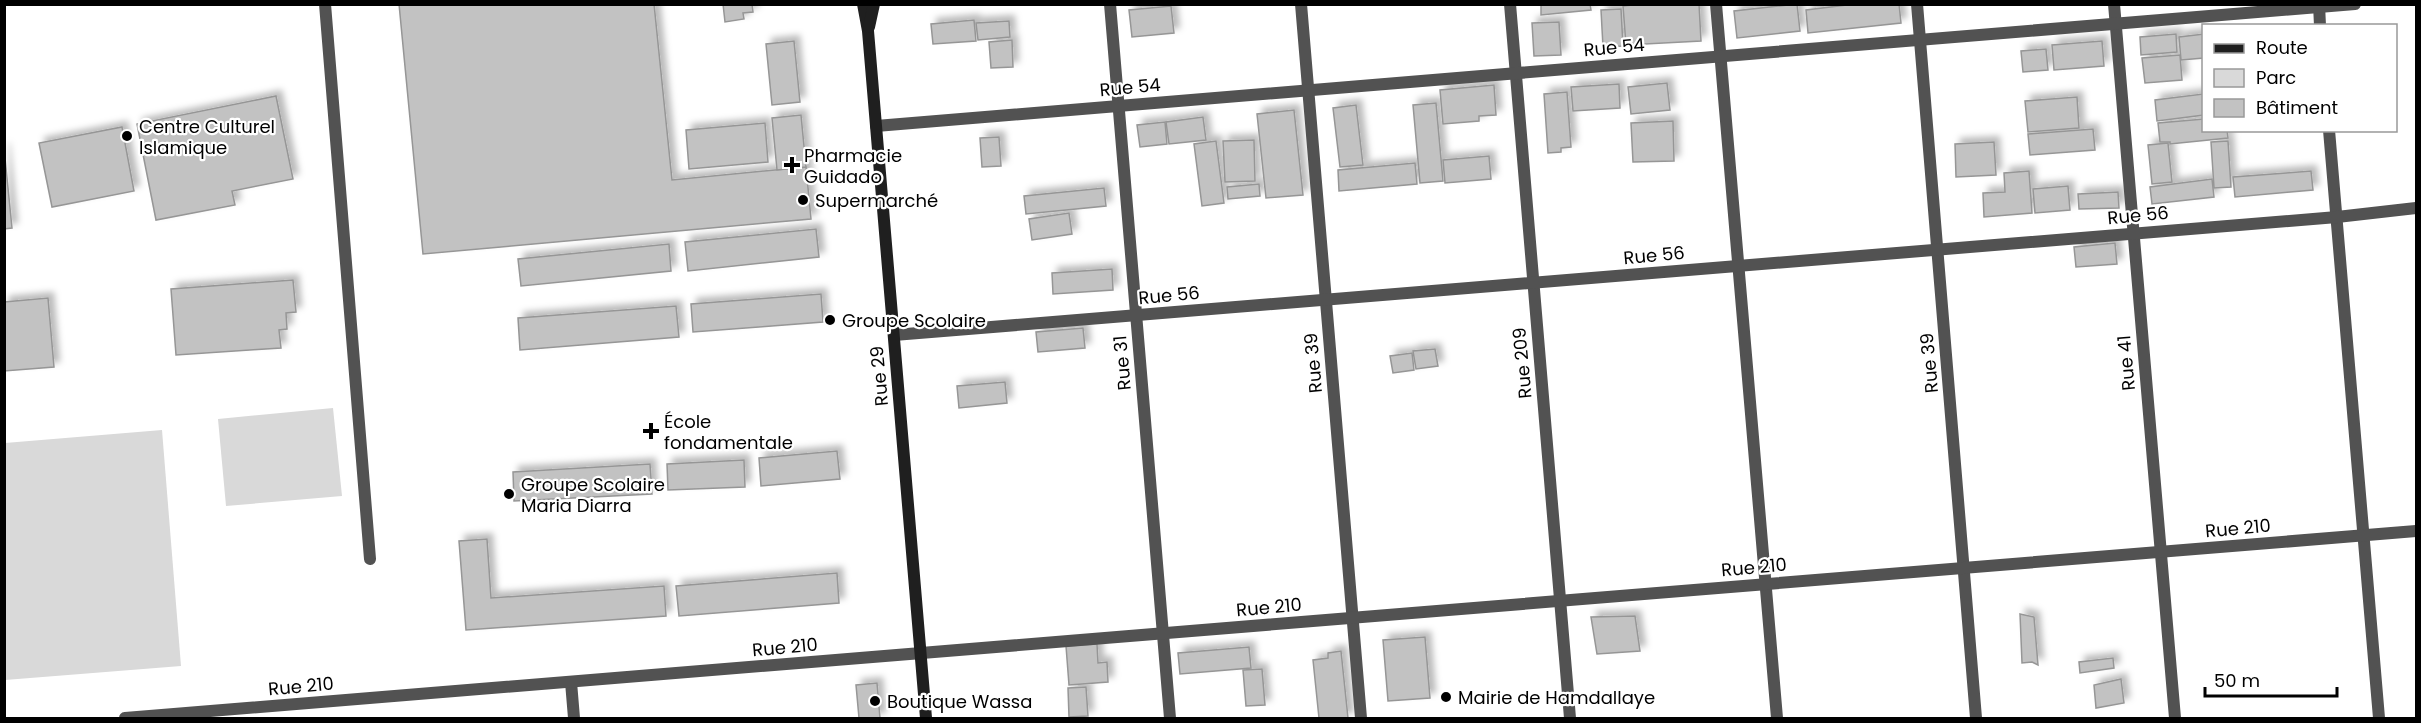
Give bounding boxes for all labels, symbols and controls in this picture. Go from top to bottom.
legend [2202,24,2397,132]
street label: Rue 54 [1582,32,1646,62]
text: Route [2256,35,2308,60]
text: Parc [2256,65,2296,90]
street label: Rue 54 [1098,72,1162,102]
text: Bâtiment [2256,95,2338,120]
place label: Centre Culturel Islamique [139,114,275,160]
marker: Centre Culturel Islamique [120,129,134,143]
place label: Pharmacie Guidado [804,143,902,189]
marker: Pharmacie Guidado [785,158,799,172]
place label: Supermarché [815,188,938,213]
marker: Supermarché [796,193,810,207]
street label: Rue 56 [2106,200,2170,230]
street label: Rue 56 [1622,240,1686,270]
street label: Rue 56 [1137,280,1201,310]
place label: Groupe Scolaire [842,308,986,333]
marker: Groupe Scolaire [823,313,837,327]
street label: Rue 209 [1506,326,1538,400]
street label: Rue 39 [1298,332,1328,394]
street label: Rue 39 [1914,332,1944,394]
street label: Rue 41 [2111,334,2141,392]
street label: Rue 31 [1107,335,1137,391]
street label: Rue 29 [864,345,894,407]
place label: École fondamentale [664,409,793,455]
marker: École fondamentale [642,422,660,440]
place label: Groupe Scolaire Maria Diarra [521,472,665,518]
marker: Groupe Scolaire Maria Diarra [502,487,516,501]
street label: Rue 210 [2204,513,2272,543]
street label: Rue 210 [1720,552,1788,582]
street label: Rue 210 [1235,592,1303,622]
street label: Rue 210 [751,632,819,662]
scale bar [2205,660,2337,698]
text: 50 m [2214,668,2260,693]
street label: Rue 210 [267,671,335,701]
place label: Mairie de Hamdallaye [1458,685,1655,710]
place label: Boutique Wassa [887,689,1032,714]
marker: Mairie de Hamdallaye [1439,690,1453,704]
marker: Boutique Wassa [868,694,882,708]

